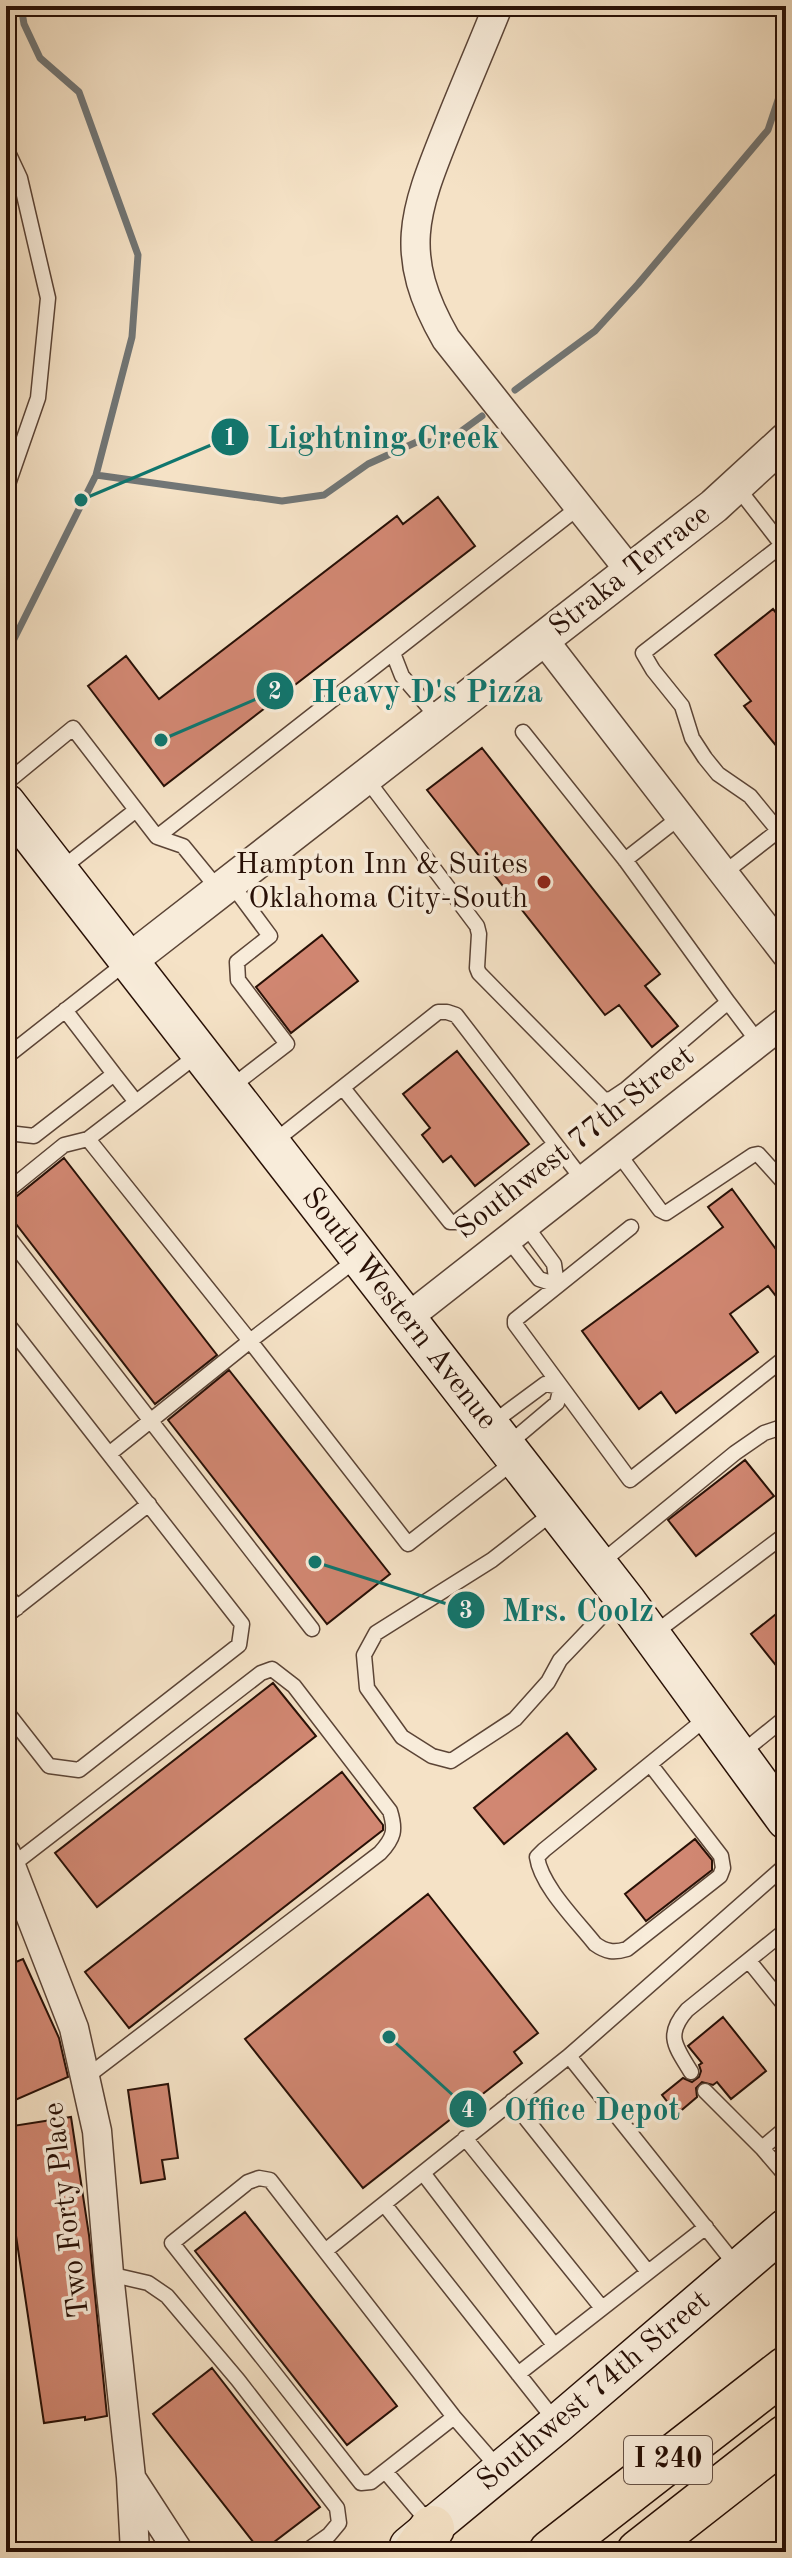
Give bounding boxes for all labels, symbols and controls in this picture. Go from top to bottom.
callout: Lightning Creek [210,409,515,465]
text: Lightning Creek [266,424,500,456]
text: 1 [223,427,237,451]
street label: Straka Terrace [544,499,716,643]
callout: Heavy D's Pizza [255,663,559,719]
text: Heavy D's Pizza [311,678,543,710]
text: 2 [268,681,282,705]
place label: Hampton Inn & Suites Oklahoma City-South [236,850,528,914]
marker: Hampton Inn & Suites Oklahoma City-South [535,873,553,891]
street label: Southwest 77th Street [450,1041,700,1245]
street label: South Western Avenue [296,1183,502,1435]
callout: Mrs. Coolz [446,1582,670,1638]
text: Mrs. Coolz [502,1597,654,1629]
text: 3 [459,1600,473,1624]
callout: Office Depot [448,2081,697,2137]
text: Office Depot [504,2096,680,2128]
text: 4 [461,2099,475,2123]
street label: Two Forty Place [39,2101,95,2319]
street label: Southwest 74th Street [472,2285,716,2497]
road number: I 240 [624,2436,712,2484]

